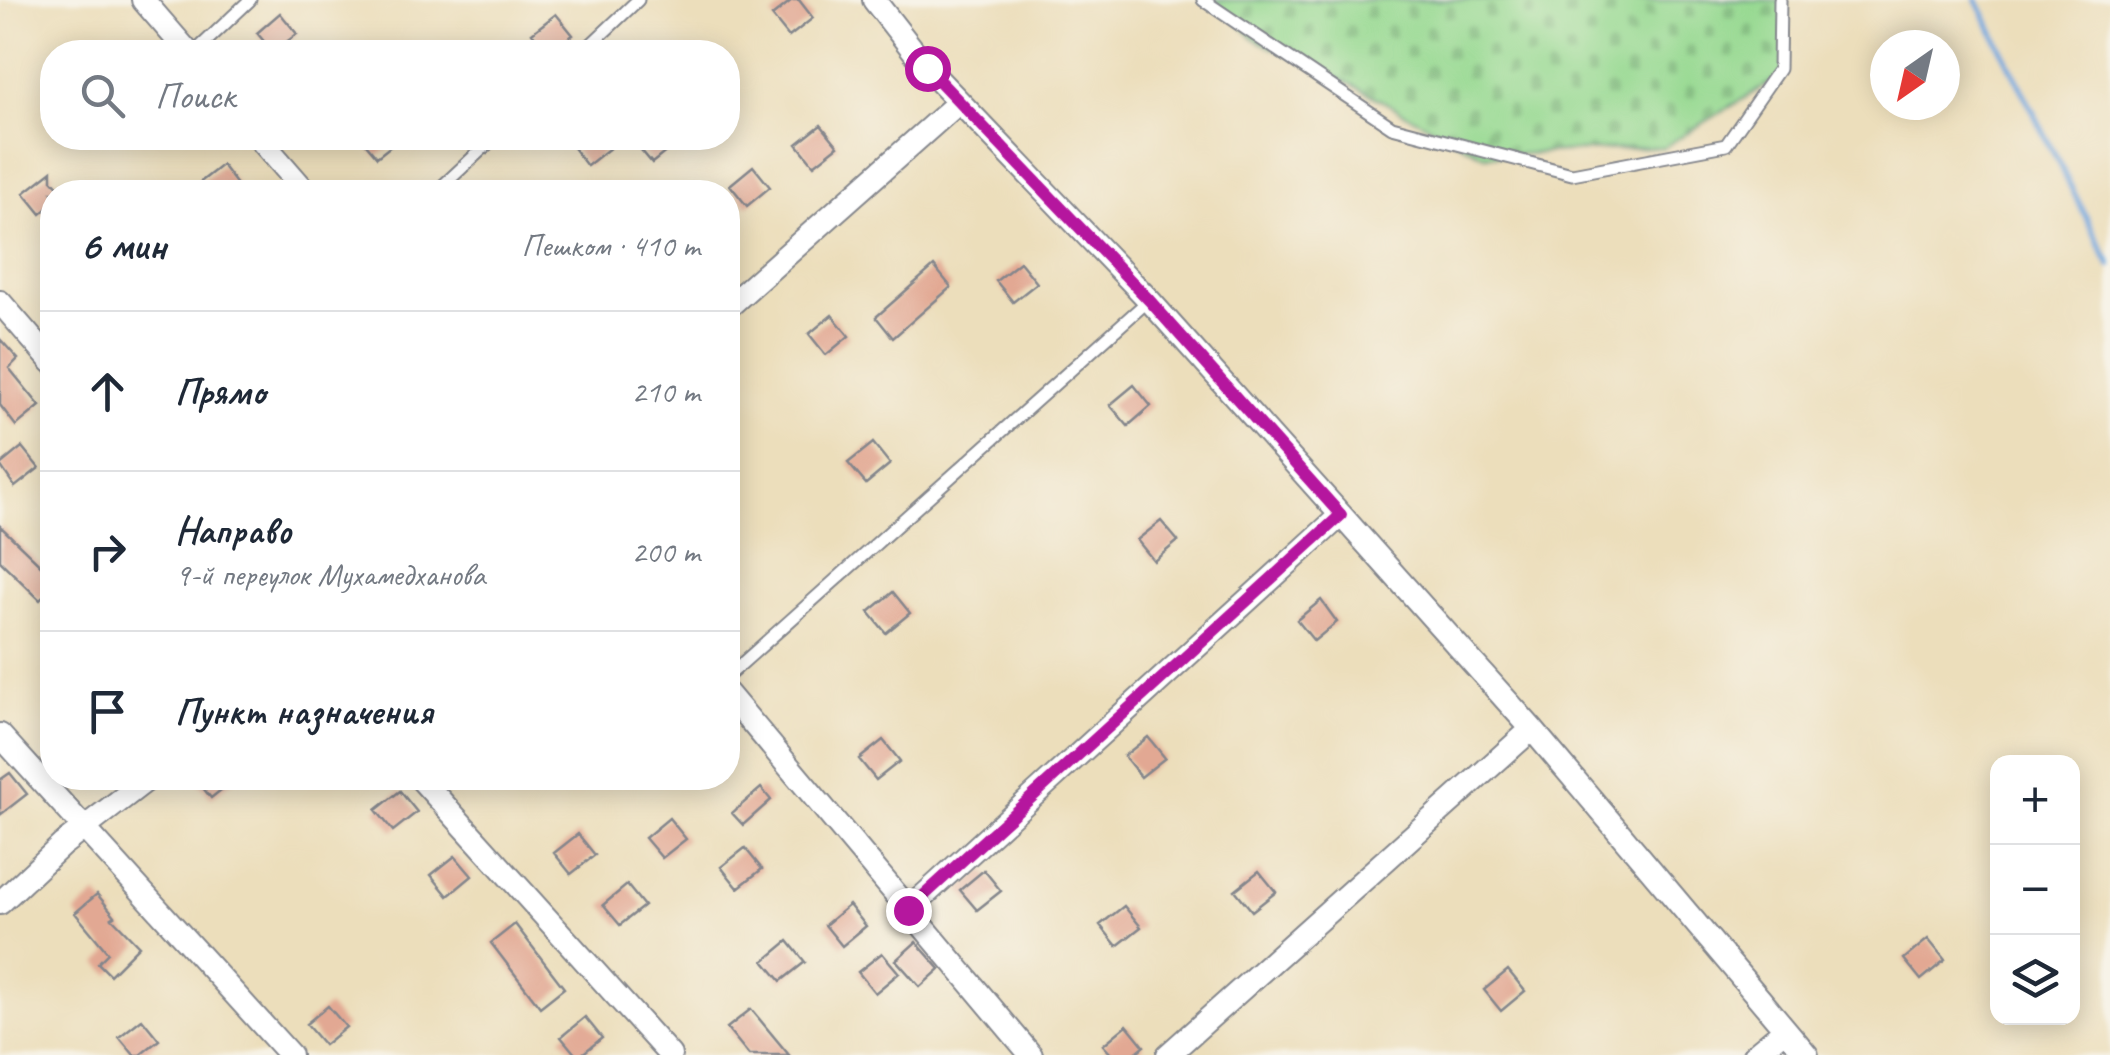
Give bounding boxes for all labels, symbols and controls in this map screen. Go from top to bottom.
north arrow [1870,30,1960,120]
search box [40,40,740,150]
route start [905,46,951,92]
icon: search [75,68,130,123]
text: Поиск [155,72,235,119]
text: 6 мин [80,219,166,272]
text: Пешком · 410 m [521,225,700,266]
icon: ahead [80,364,135,419]
text: Прямо [175,368,265,415]
text: 210 m [631,371,700,412]
text: Направо [175,507,291,554]
icon: right [80,524,135,579]
text: 200 m [631,531,700,572]
text: 9-й переулок Мухамедханова [175,554,485,595]
icon: arrive [80,684,135,739]
text: Пункт назначения [175,688,432,735]
map controls [1990,755,2080,1025]
button: + [1990,755,2080,845]
button: − [1990,845,2080,935]
route end [886,888,932,934]
button: layers [1990,935,2080,1025]

